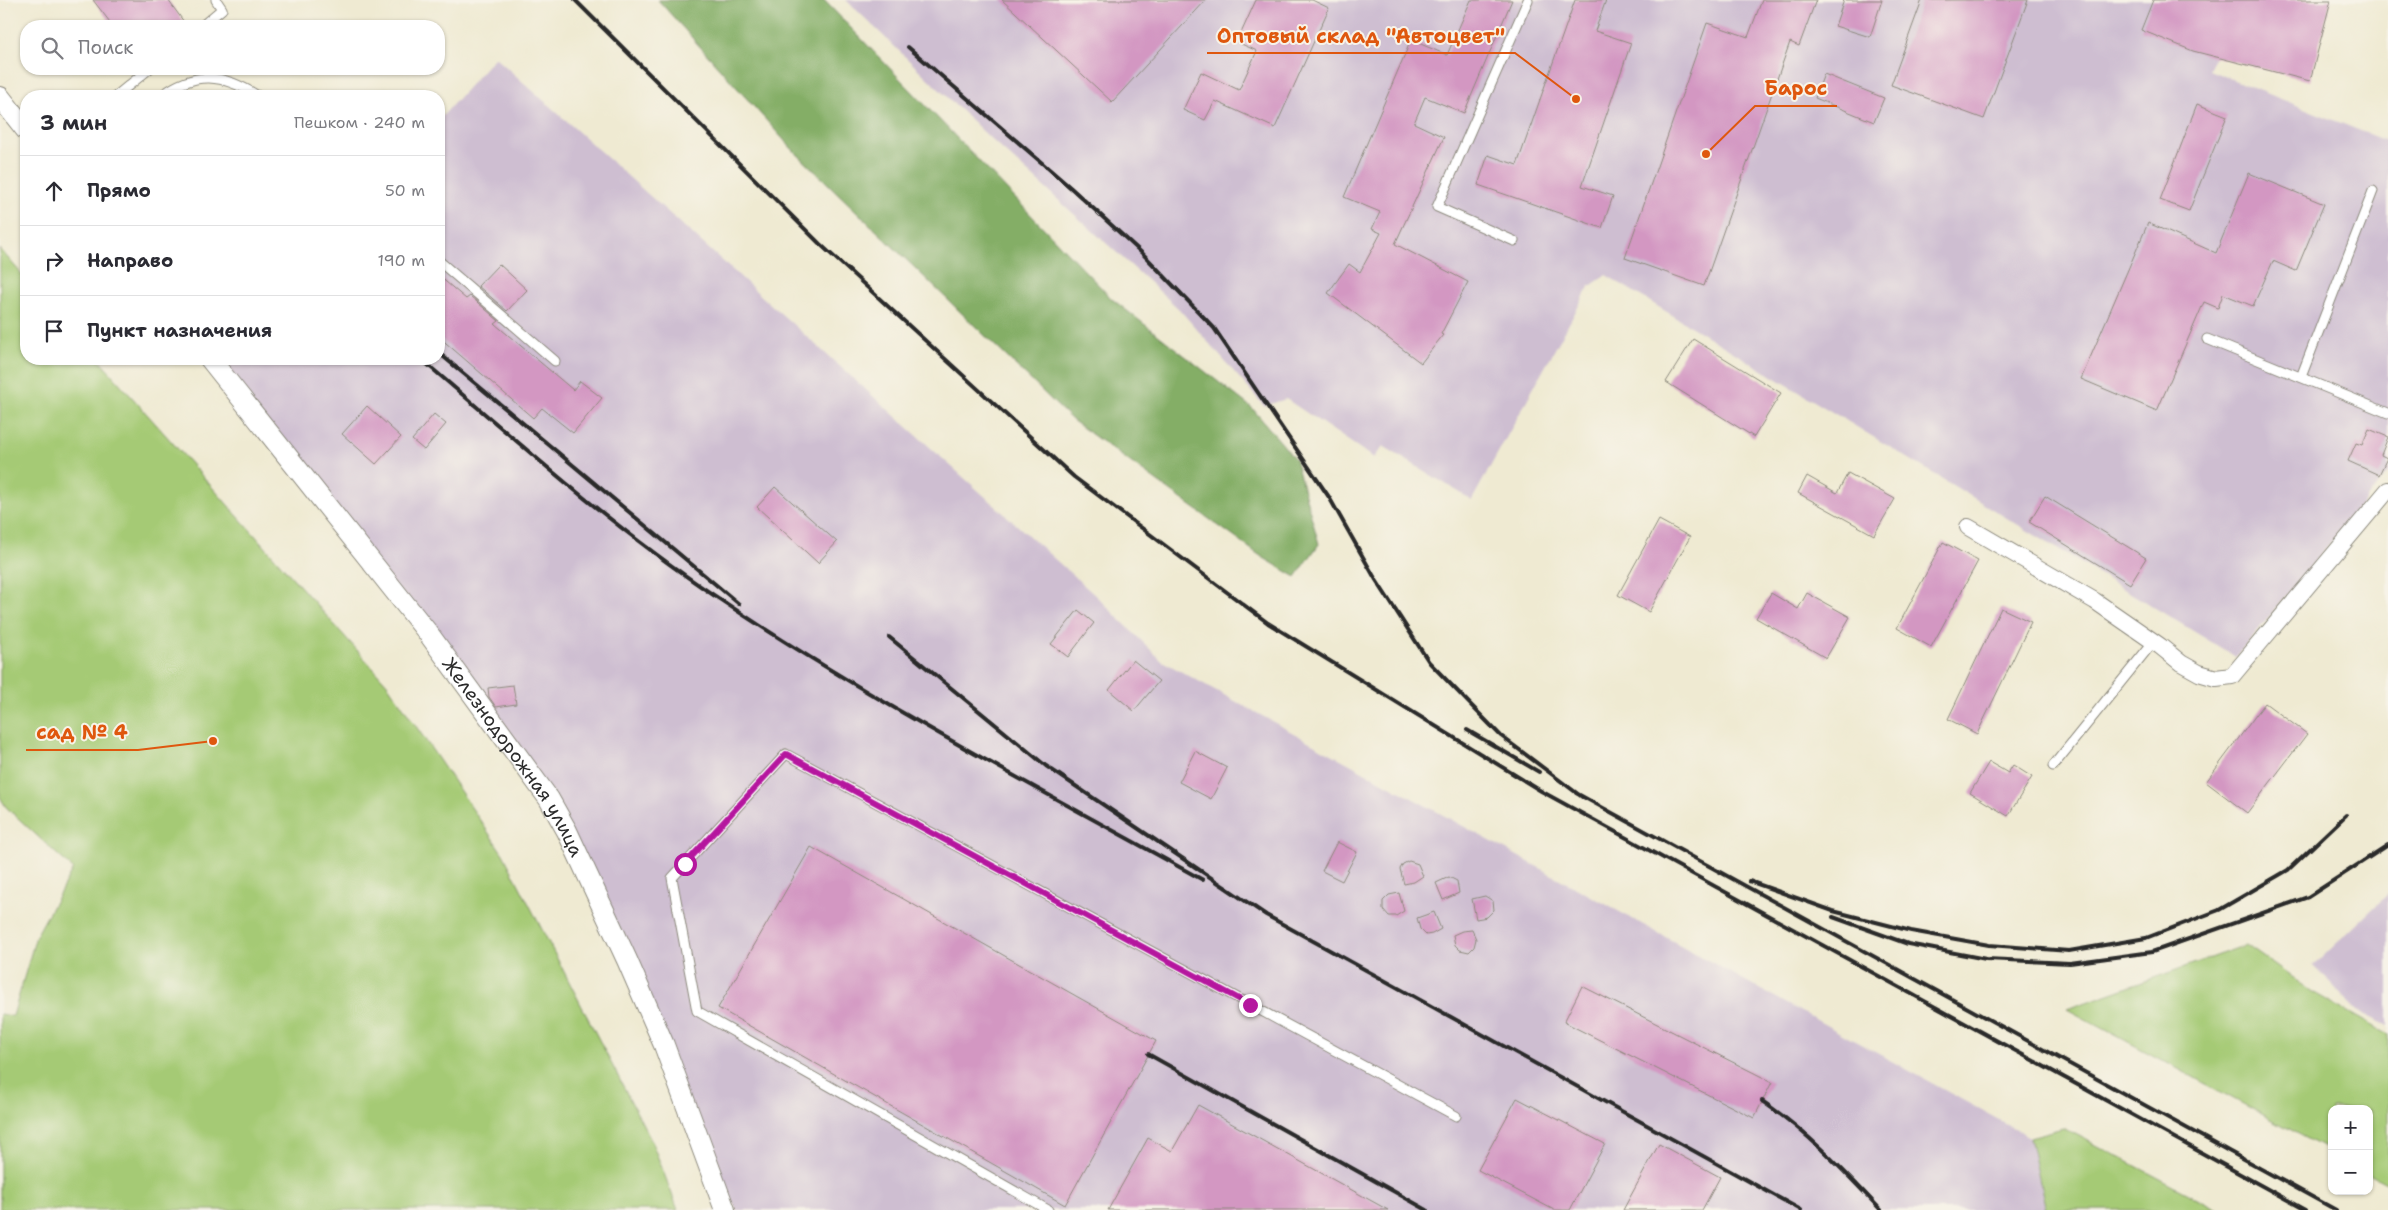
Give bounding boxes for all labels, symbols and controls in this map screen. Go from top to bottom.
callout: Оптовый склад "Автоцвет" [1207,18,1515,53]
search box [20,20,445,75]
text: Оптовый склад "Автоцвет" [1217,23,1505,49]
icon: search [38,34,66,62]
text: Поиск [78,35,133,60]
callout: Барос [1755,71,1837,106]
text: Барос [1765,75,1827,101]
text: 3 мин [40,109,107,137]
text: Пешком · 240 m [294,112,425,133]
icon: ahead [40,177,68,205]
text: Прямо [87,178,151,203]
text: 50 m [385,180,425,201]
icon: right [40,247,68,275]
text: Направо [87,248,173,273]
text: 190 m [378,250,425,271]
icon: arrive [40,317,68,345]
text: Пункт назначения [87,318,272,343]
street label: Железнодорожная улица [437,652,589,861]
callout: сад № 4 [26,715,138,750]
text: сад № 4 [36,719,128,745]
route start [674,853,697,876]
route end [1239,994,1262,1017]
map controls [2328,1105,2373,1195]
button: + [2328,1105,2373,1150]
button: − [2328,1150,2373,1195]

